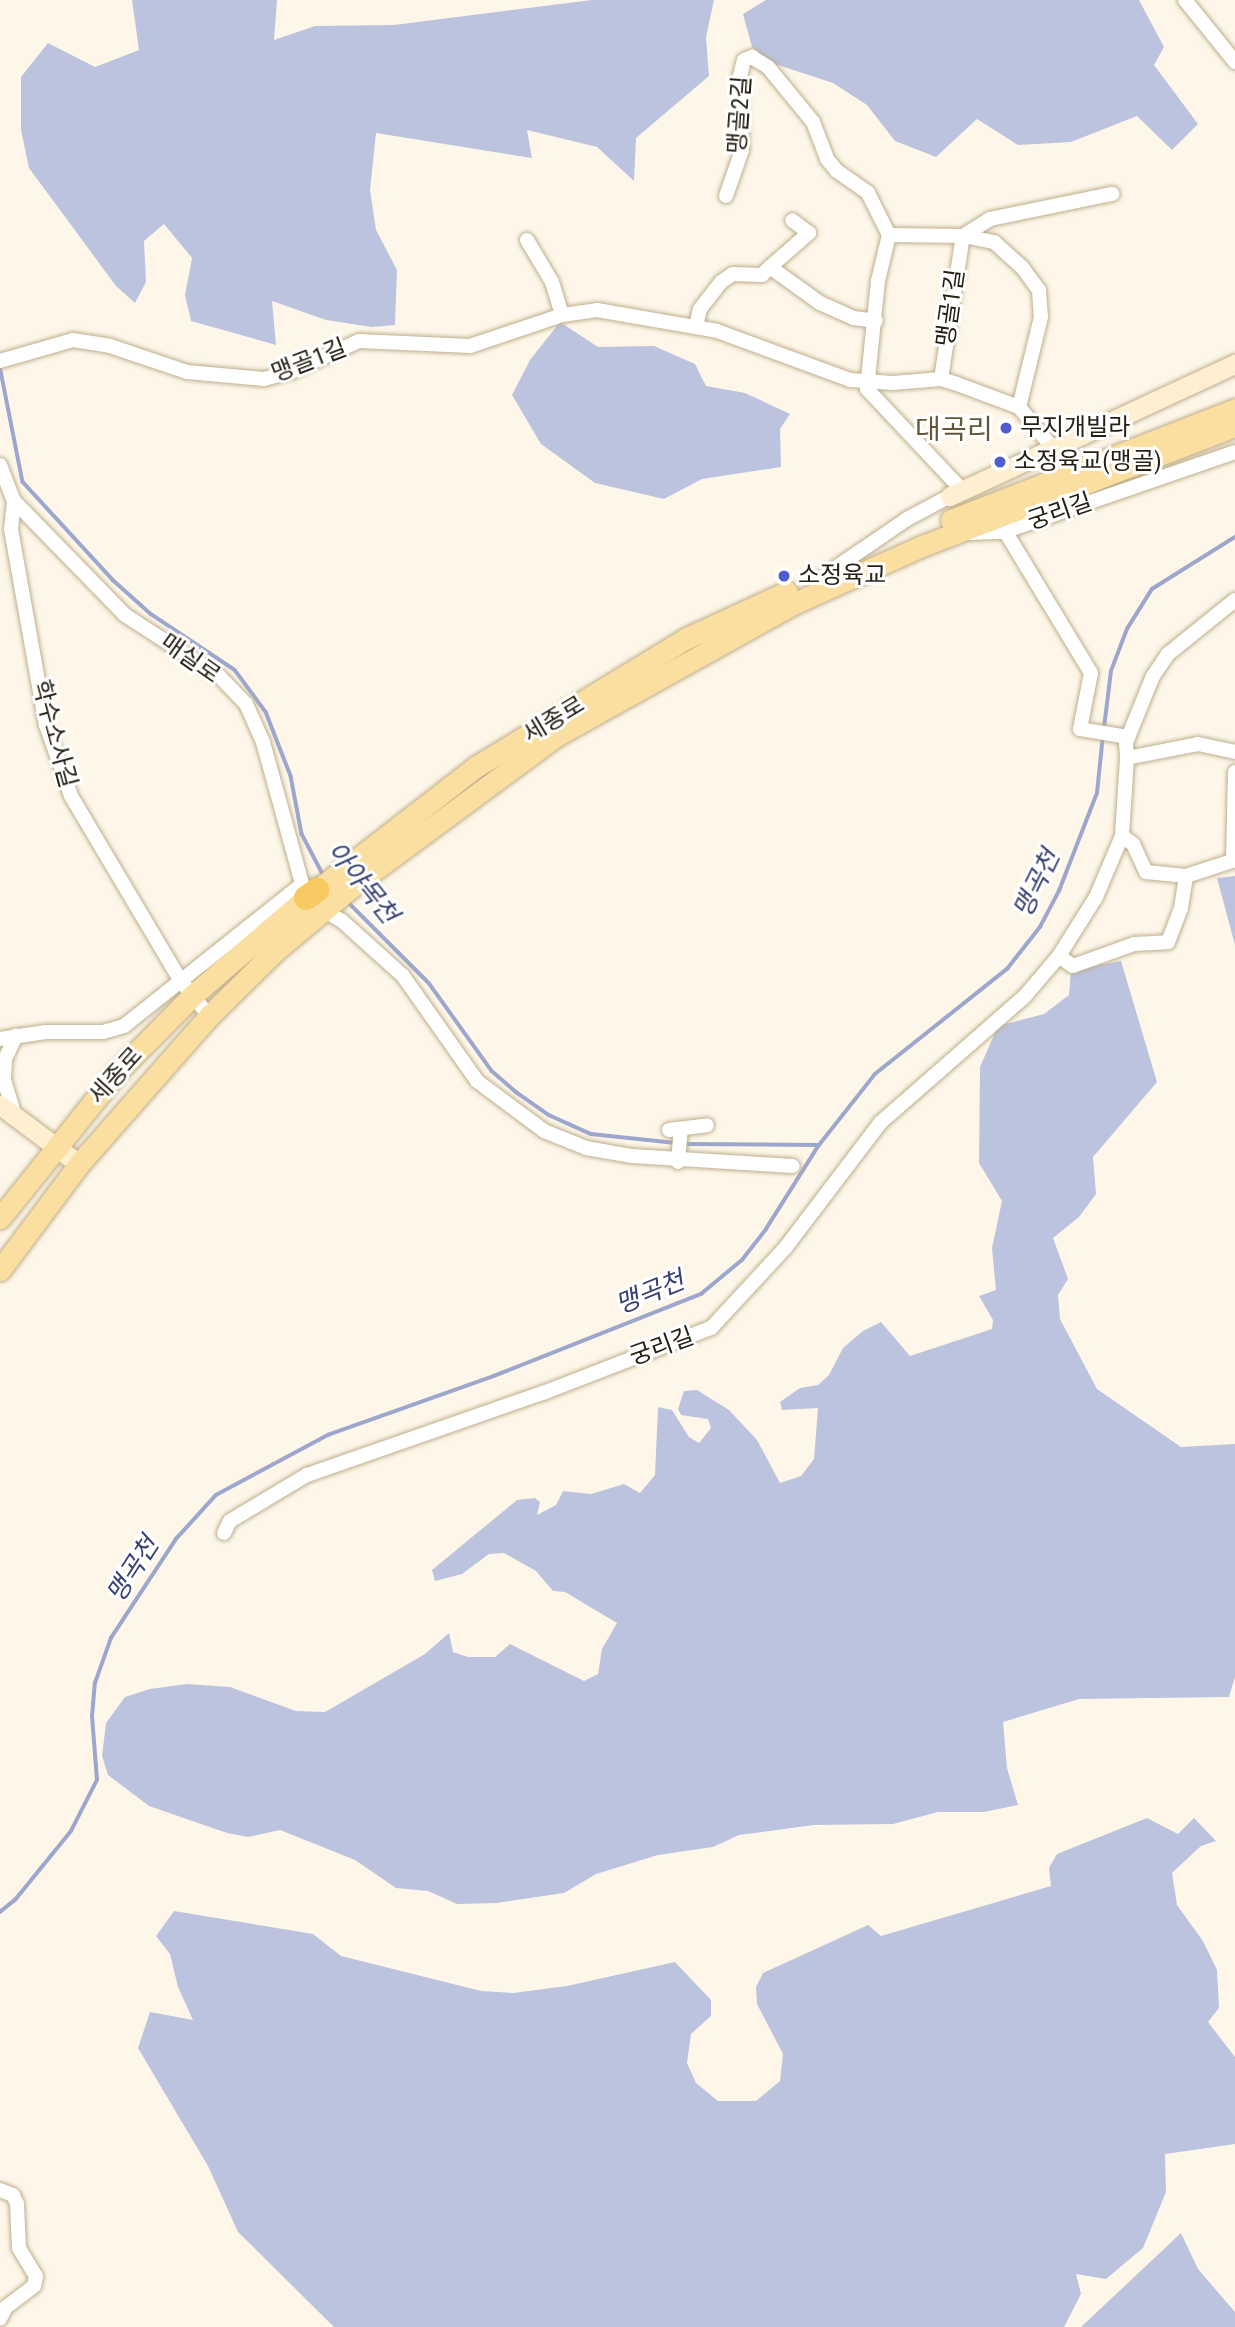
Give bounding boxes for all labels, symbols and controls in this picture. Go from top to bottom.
street label: 맹골2길 [723,75,757,155]
street label: 맹골1길 [931,267,971,349]
street label: 맹골1길 [267,334,351,388]
district label: 대곡리 [915,413,993,447]
place label: 무지개빌라 [1020,414,1130,442]
marker: 무지개빌라 [998,420,1014,436]
place label: 소정육교(맹골) [1014,448,1162,476]
marker: 소정육교(맹골) [992,454,1008,470]
street label: 궁리길 [1024,488,1096,536]
place label: 소정육교 [798,562,886,590]
marker: 소정육교 [776,568,792,584]
street label: 매실로 [155,628,225,690]
street label: 학수소사길 [26,677,82,791]
street label: 세종로 [518,691,590,749]
water label: 아야목천 [320,836,404,930]
water label: 맹곡천 [1007,845,1067,923]
street label: 세종로 [83,1042,149,1110]
water label: 맹곡천 [611,1265,689,1321]
street label: 궁리길 [626,1322,698,1372]
water label: 맹곡천 [100,1531,166,1609]

